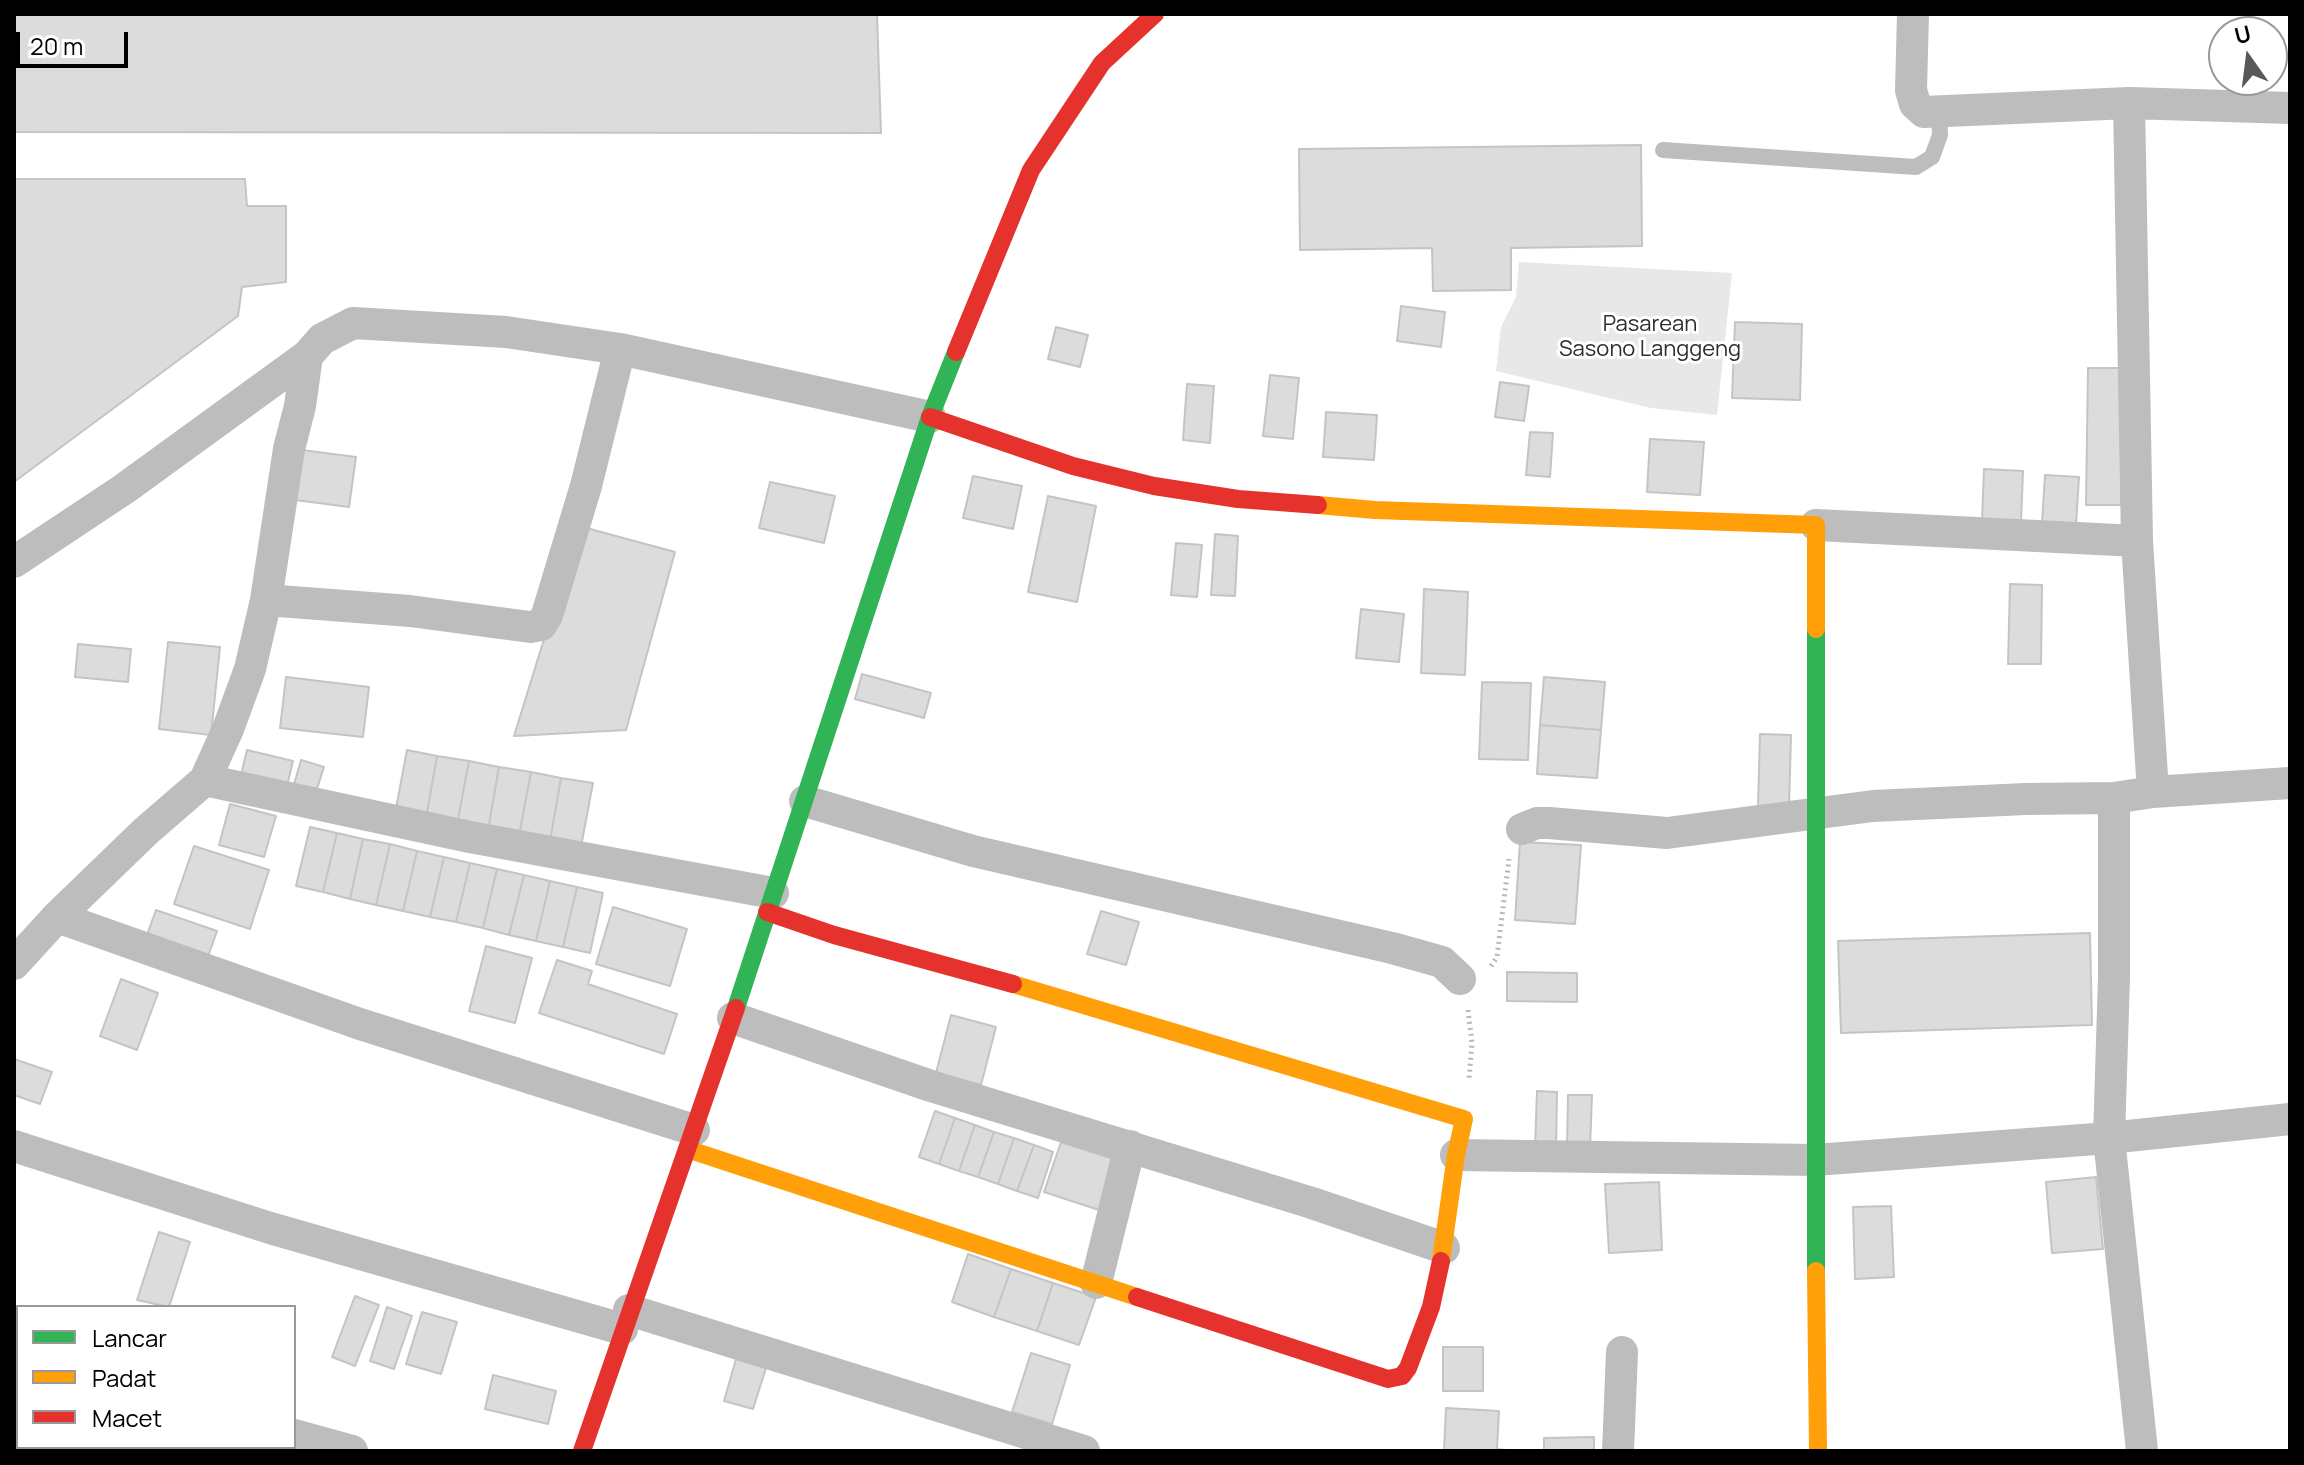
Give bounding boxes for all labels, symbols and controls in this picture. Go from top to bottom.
scale bar [20,16,132,66]
north arrow [2208,16,2288,96]
text: U [2231,18,2254,51]
text: 20 m [30,29,83,62]
park label: Pasarean Sasono Langgeng [1559,312,1741,364]
legend [16,1305,296,1449]
text: Lancar [92,1321,167,1354]
text: Padat [92,1361,156,1394]
text: Macet [92,1401,162,1434]

